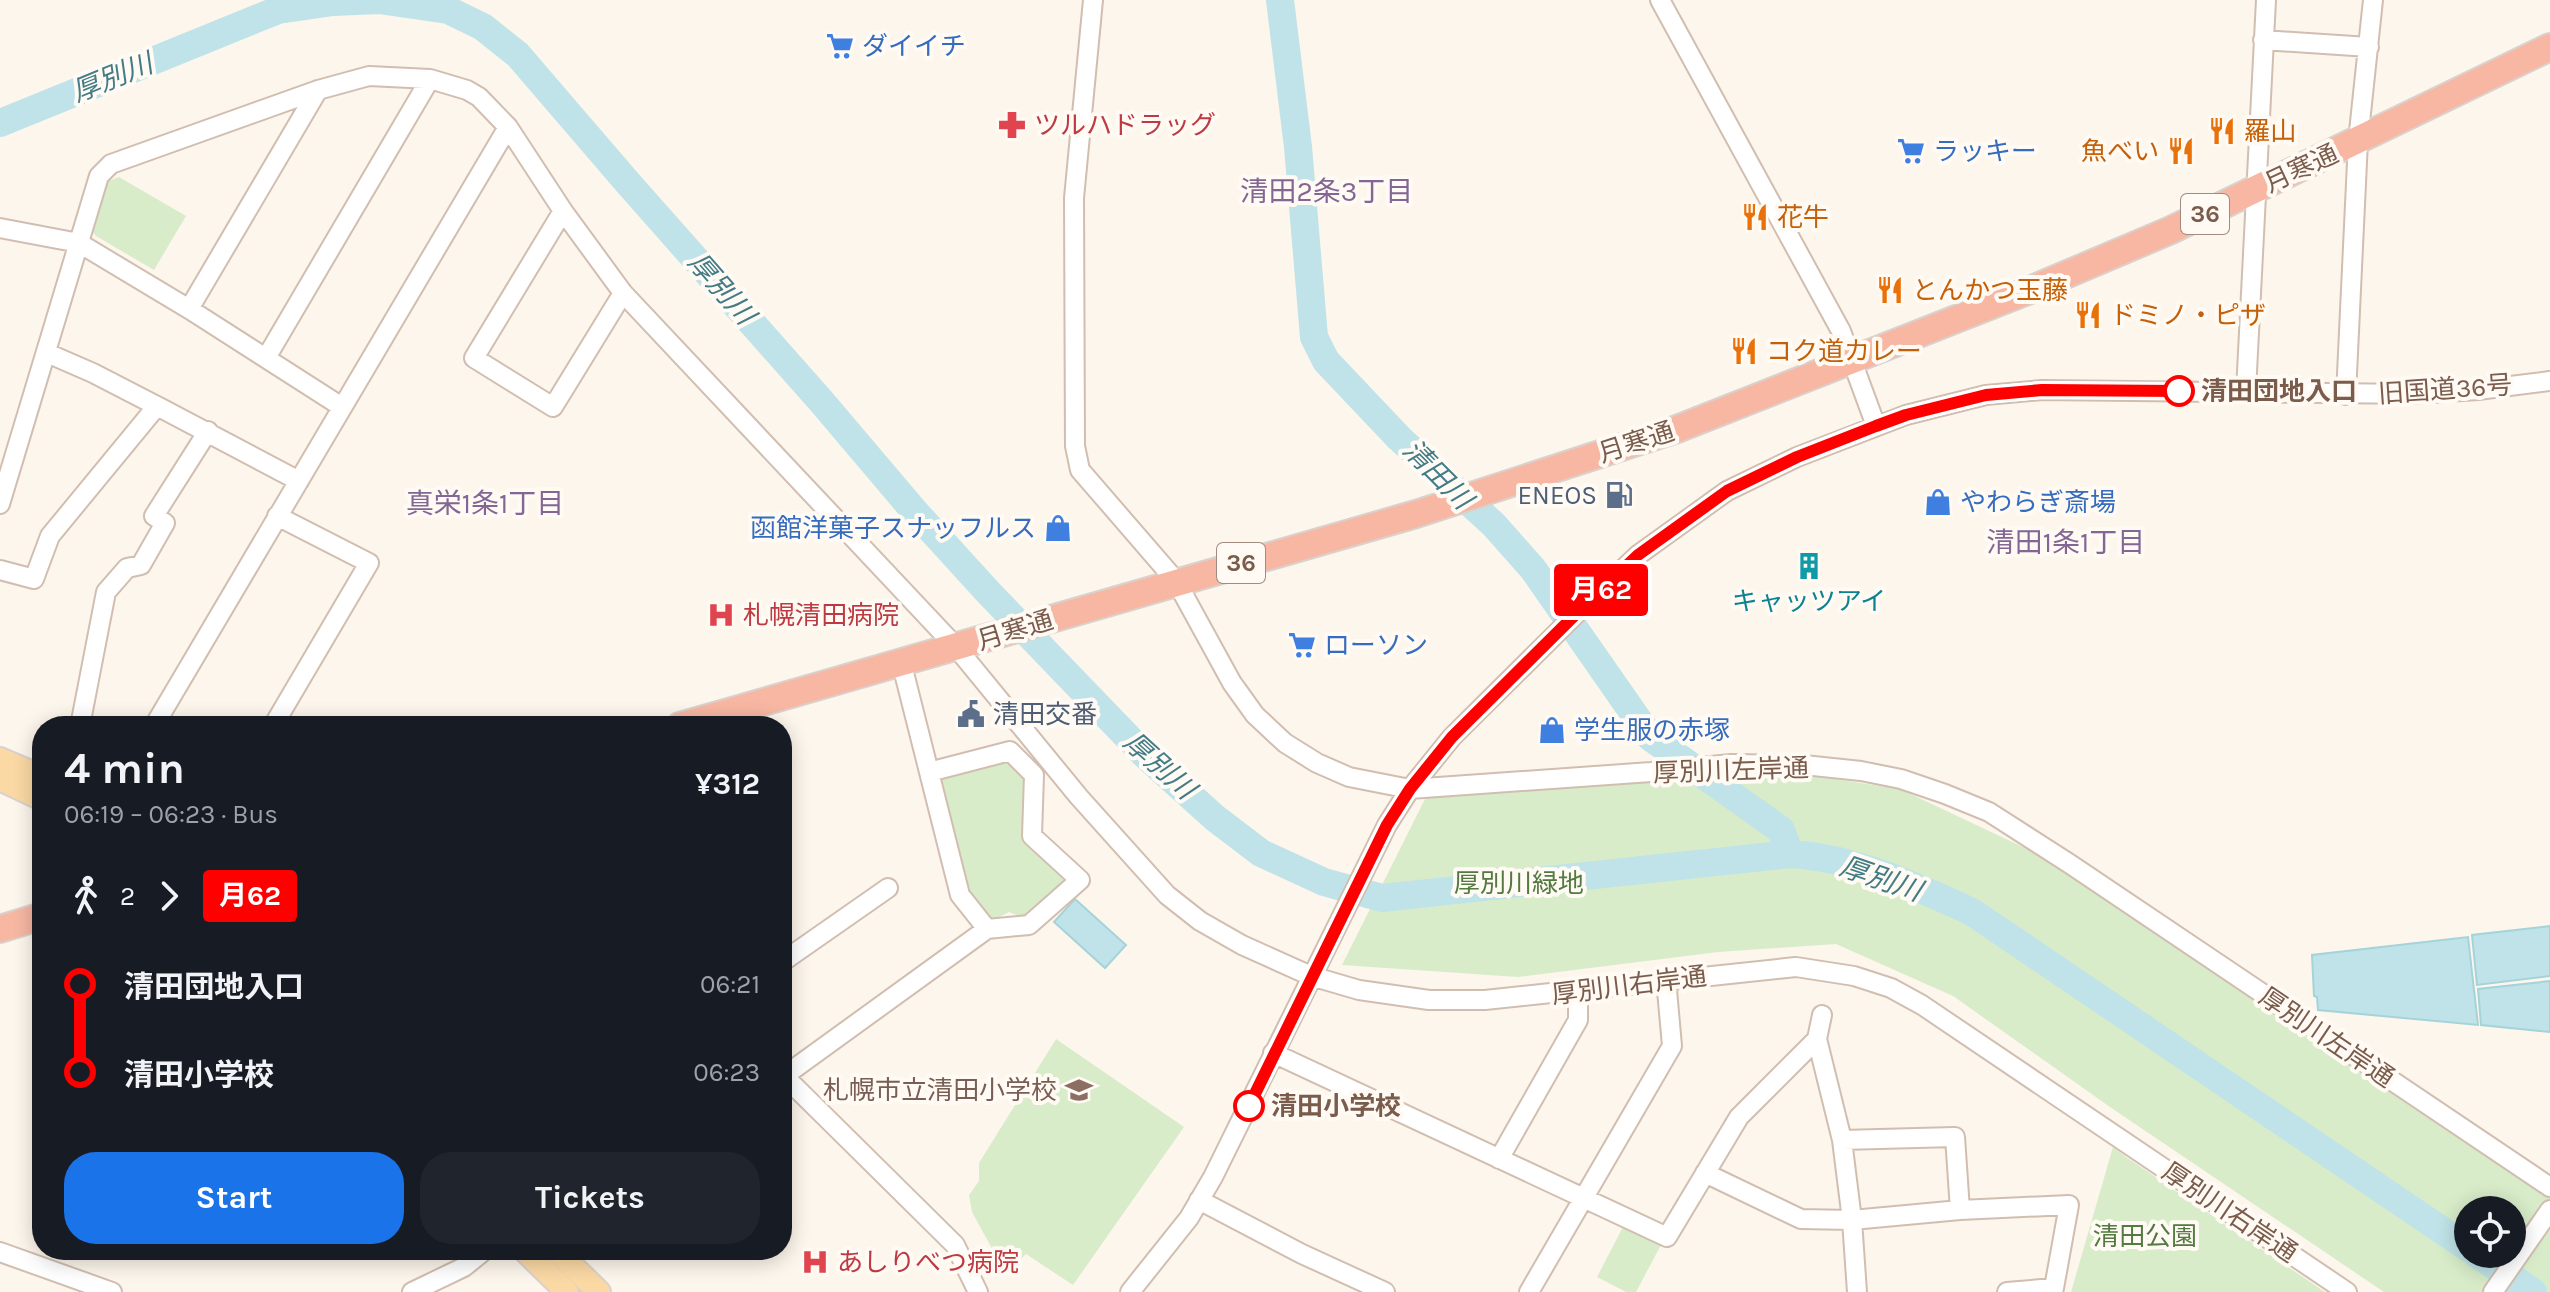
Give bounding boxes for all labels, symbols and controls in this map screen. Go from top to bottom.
supermarket icon: ダイイチ [825,31,855,61]
place label: ダイイチ [862,31,966,62]
water label: 厚別川 [67,45,160,108]
pharmacy icon: ツルハドラッグ [997,110,1027,140]
place label: ツルハドラッグ [1034,110,1216,141]
restaurant icon: 羅山 [2207,116,2237,146]
place label: 羅山 [2244,116,2296,147]
supermarket icon: ラッキー [1896,136,1926,166]
place label: ラッキー [1933,136,2037,167]
place label: 魚べい [2081,136,2159,167]
restaurant icon: 魚べい [2166,136,2196,166]
street label: 月寒通 [2259,138,2343,199]
district label: 清田2条3丁目 [1241,175,1413,208]
road number: 36 [2181,194,2229,234]
restaurant icon: 花牛 [1740,202,1770,232]
place label: 花牛 [1777,202,1829,233]
water label: 厚別川 [682,246,764,333]
restaurant icon: とんかつ玉藤 [1875,275,1905,305]
place label: とんかつ玉藤 [1912,275,2068,306]
restaurant icon: ドミノ・ピザ [2073,300,2103,330]
place label: ドミノ・ピザ [2110,300,2266,331]
restaurant icon: コク道カレー [1729,336,1759,366]
place label: コク道カレー [1766,336,1922,367]
street label: 旧国道36号 [2377,369,2513,410]
marker: 清田団地入口 [2164,376,2194,406]
place label: 清田団地入口 [2201,376,2357,407]
street label: 月寒通 [1594,416,1678,469]
water label: 清田川 [1396,433,1481,518]
place label: ENEOS [1517,480,1597,511]
fuel station icon: ENEOS [1604,480,1634,510]
district label: 真栄1条1丁目 [406,487,564,520]
shop icon: やわらぎ斎場 [1923,487,1953,517]
place label: やわらぎ斎場 [1960,487,2116,518]
place label: 函館洋菓子スナッフルス [750,513,1036,544]
shop icon: 函館洋菓子スナッフルス [1043,513,1073,543]
district label: 清田1条1丁目 [1987,526,2145,559]
road number: 36 [1217,543,1265,583]
building icon: キャッツアイ [1794,551,1824,581]
line badge: 月62 [1555,564,1647,616]
text: 月62 [1570,573,1632,606]
place label: キャッツアイ [1732,586,1886,617]
hospital icon: 札幌清田病院 [706,600,736,630]
place label: 札幌清田病院 [743,600,899,631]
street label: 月寒通 [973,604,1057,657]
supermarket icon: ローソン [1287,630,1317,660]
place label: ローソン [1324,630,1428,661]
public building icon: 清田交番 [956,699,986,729]
place label: 清田交番 [993,699,1097,730]
shop icon: 学生服の赤塚 [1537,715,1567,745]
place label: 学生服の赤塚 [1574,715,1730,746]
water label: 厚別川 [1117,725,1204,808]
text: 4 min [64,743,185,794]
street label: 厚別川左岸通 [1653,752,1810,789]
text: ¥312 [695,766,760,802]
text: 06:19 – 06:23 · Bus [64,799,278,830]
water label: 厚別川 [1836,849,1929,909]
park label: 厚別川緑地 [1454,868,1584,899]
icon: walk [64,874,108,918]
icon: forward [147,874,191,918]
text: 月62 [219,879,281,912]
text: 2 [120,881,135,912]
street label: 厚別川右岸通 [1550,961,1708,1010]
text: 清田団地入口 [124,969,304,1005]
text: 06:21 [700,969,760,1000]
street label: 厚別川左岸通 [2253,981,2400,1094]
text: 清田小学校 [124,1057,274,1093]
text: 06:23 [693,1057,760,1088]
place label: 札幌市立清田小学校 [823,1075,1057,1106]
school or university icon: 札幌市立清田小学校 [1064,1075,1094,1105]
marker: 清田小学校 [1234,1091,1264,1121]
place label: 清田小学校 [1271,1091,1401,1122]
button: Start [64,1152,404,1244]
button: Tickets [420,1152,760,1244]
street label: 厚別川右岸通 [2156,1156,2303,1269]
map controls [2454,1196,2526,1268]
button: locate [2454,1196,2526,1268]
park label: 清田公園 [2093,1221,2197,1252]
hospital icon: あしりべつ病院 [800,1247,830,1277]
place label: あしりべつ病院 [837,1247,1019,1278]

